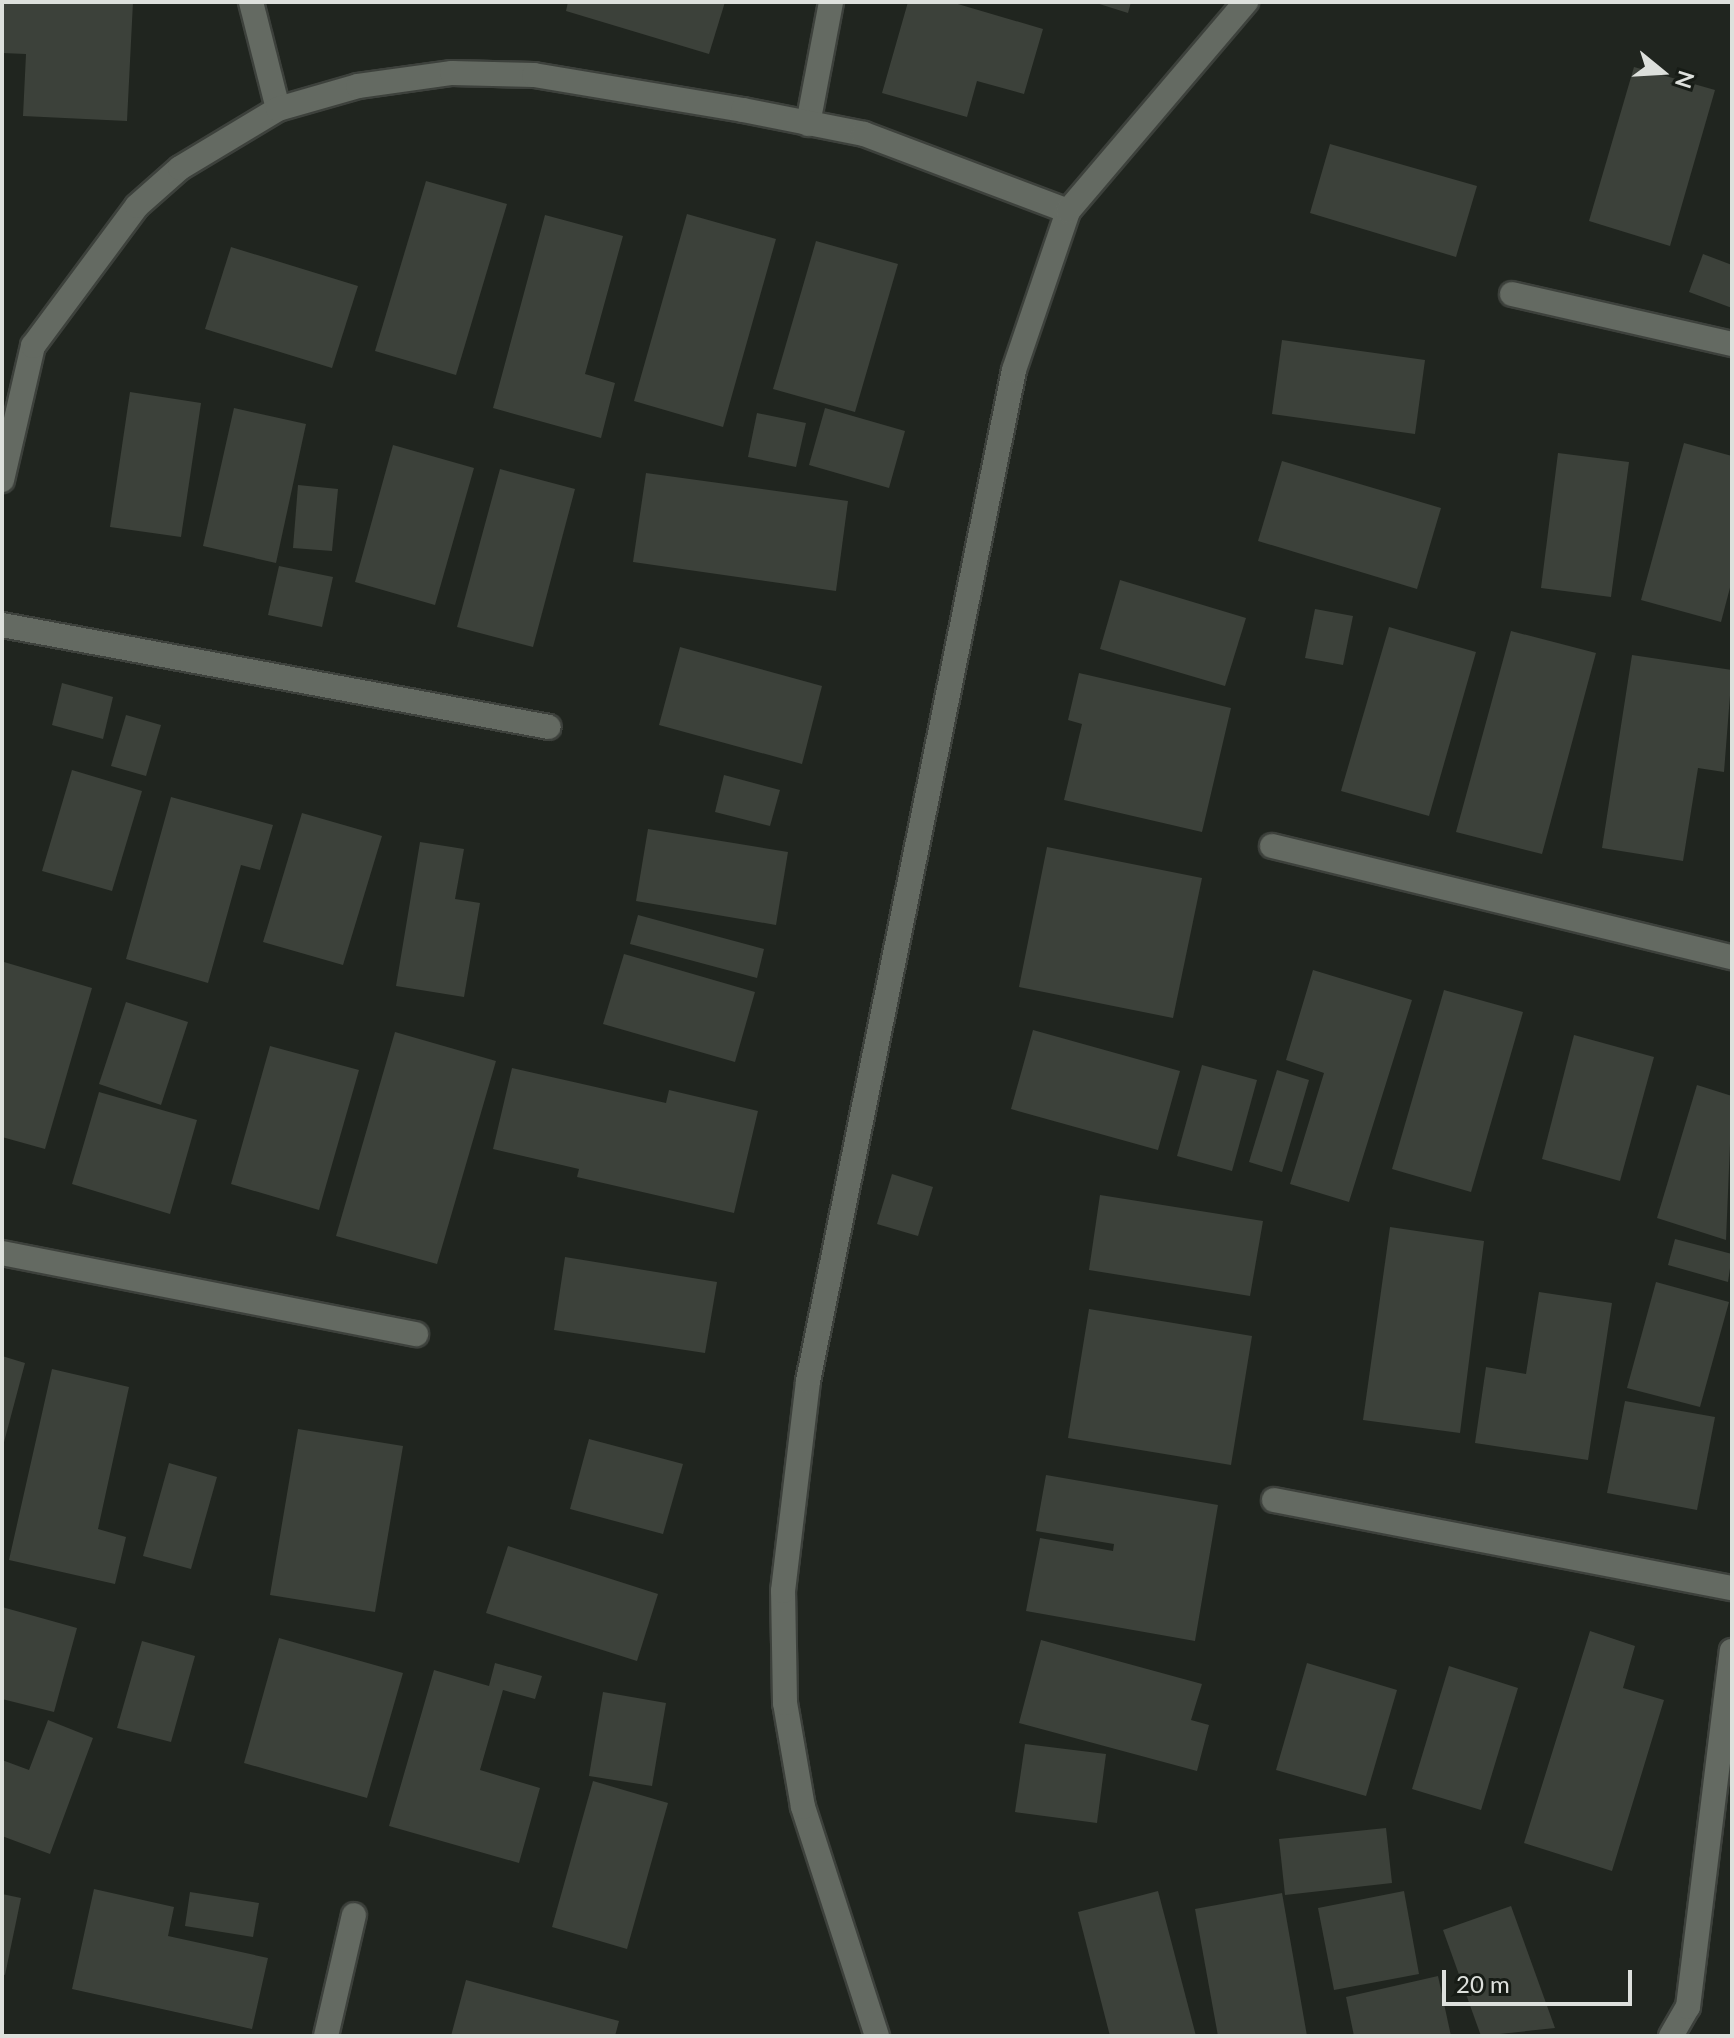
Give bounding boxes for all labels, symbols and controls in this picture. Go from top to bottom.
north arrow [1622,32,1702,112]
text: N [1670,67,1701,92]
scale bar [1446,1954,1636,2004]
text: 20 m [1456,1969,1510,1998]

